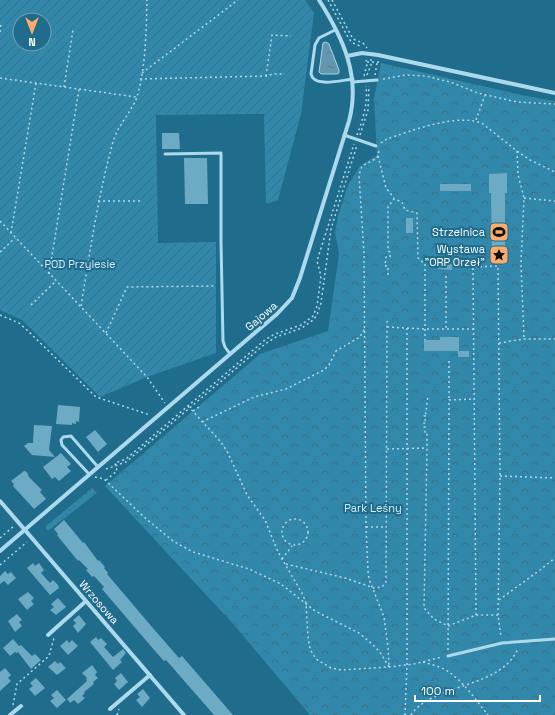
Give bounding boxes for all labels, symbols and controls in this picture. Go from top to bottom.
north arrow [12,12,52,52]
text: N [28,35,36,49]
sports icon: Strzelnica [488,221,510,243]
place label: Strzelnica [432,225,486,239]
place label: Wystawa "ORP Orzeł" [425,242,486,269]
place icon: Wystawa "ORP Orzeł" [488,244,510,266]
park label: POD Przylesie [44,257,116,271]
street label: Gajowa [242,298,280,334]
park label: Park Leśny [344,501,402,515]
street label: Wrzosowa [76,577,122,627]
scale bar [415,677,540,703]
text: 100 m [421,683,455,699]

